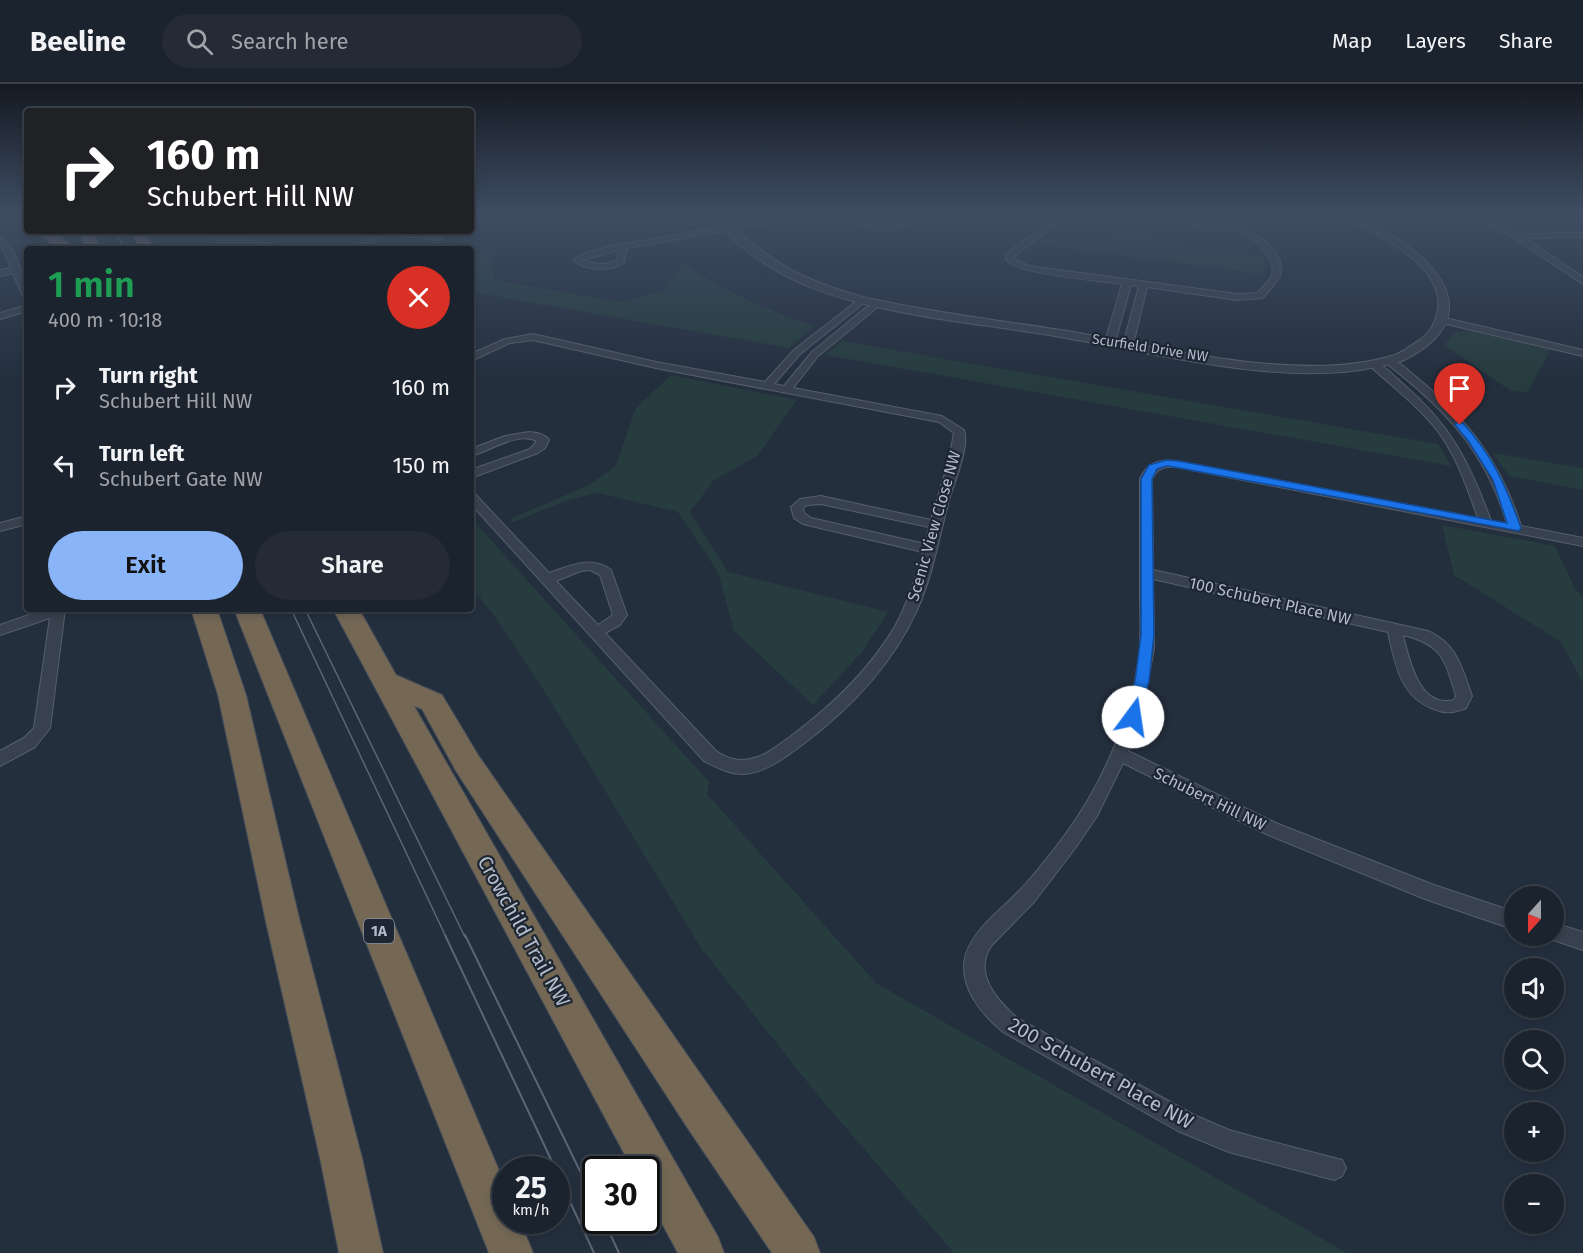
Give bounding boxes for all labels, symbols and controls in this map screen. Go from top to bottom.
search box [162,14,582,68]
text: Beeline [30,25,126,58]
icon: search [183,25,216,58]
text: Search here [231,28,349,55]
text: Map [1332,28,1372,54]
text: Layers [1405,28,1466,54]
text: Share [1499,28,1553,54]
text: 160 m [147,130,260,180]
icon: right [48,132,126,210]
text: Schubert Hill NW [147,181,354,213]
text: 1 min [48,263,135,307]
button: close [387,266,450,329]
text: 400 m · 10:18 [48,308,162,332]
street label: Scurfield Drive NW [1091,330,1210,366]
text: Turn right [99,362,198,389]
pin [1434,363,1485,425]
icon: right [48,371,81,404]
icon: arrive [1443,372,1476,405]
text: 160 m [392,374,450,401]
text: Schubert Hill NW [99,389,252,413]
text: Turn left [99,440,184,467]
icon: left [48,449,81,482]
street label: Scenic View Close NW [903,449,965,603]
text: 150 m [392,452,450,479]
text: Schubert Gate NW [99,467,263,491]
button: Exit [48,531,243,600]
button: Share [255,531,450,600]
street label: 100 Schubert Place NW [1187,573,1353,629]
position arrow [1101,685,1165,749]
street label: Schubert Hill NW [1151,764,1269,834]
street label: Crowchild Trail NW [473,851,576,1011]
north arrow [1504,886,1564,946]
map controls [1504,886,1564,1234]
road number: 1A [364,919,394,943]
button: sound [1504,958,1564,1018]
street label: 200 Schubert Place NW [1004,1012,1198,1134]
button: search [1504,1030,1564,1090]
button: + [1504,1102,1564,1162]
speed limit sign: 30 [582,1156,660,1234]
text: 25 [515,1170,547,1206]
button: − [1504,1174,1564,1234]
text: km/h [512,1201,550,1219]

